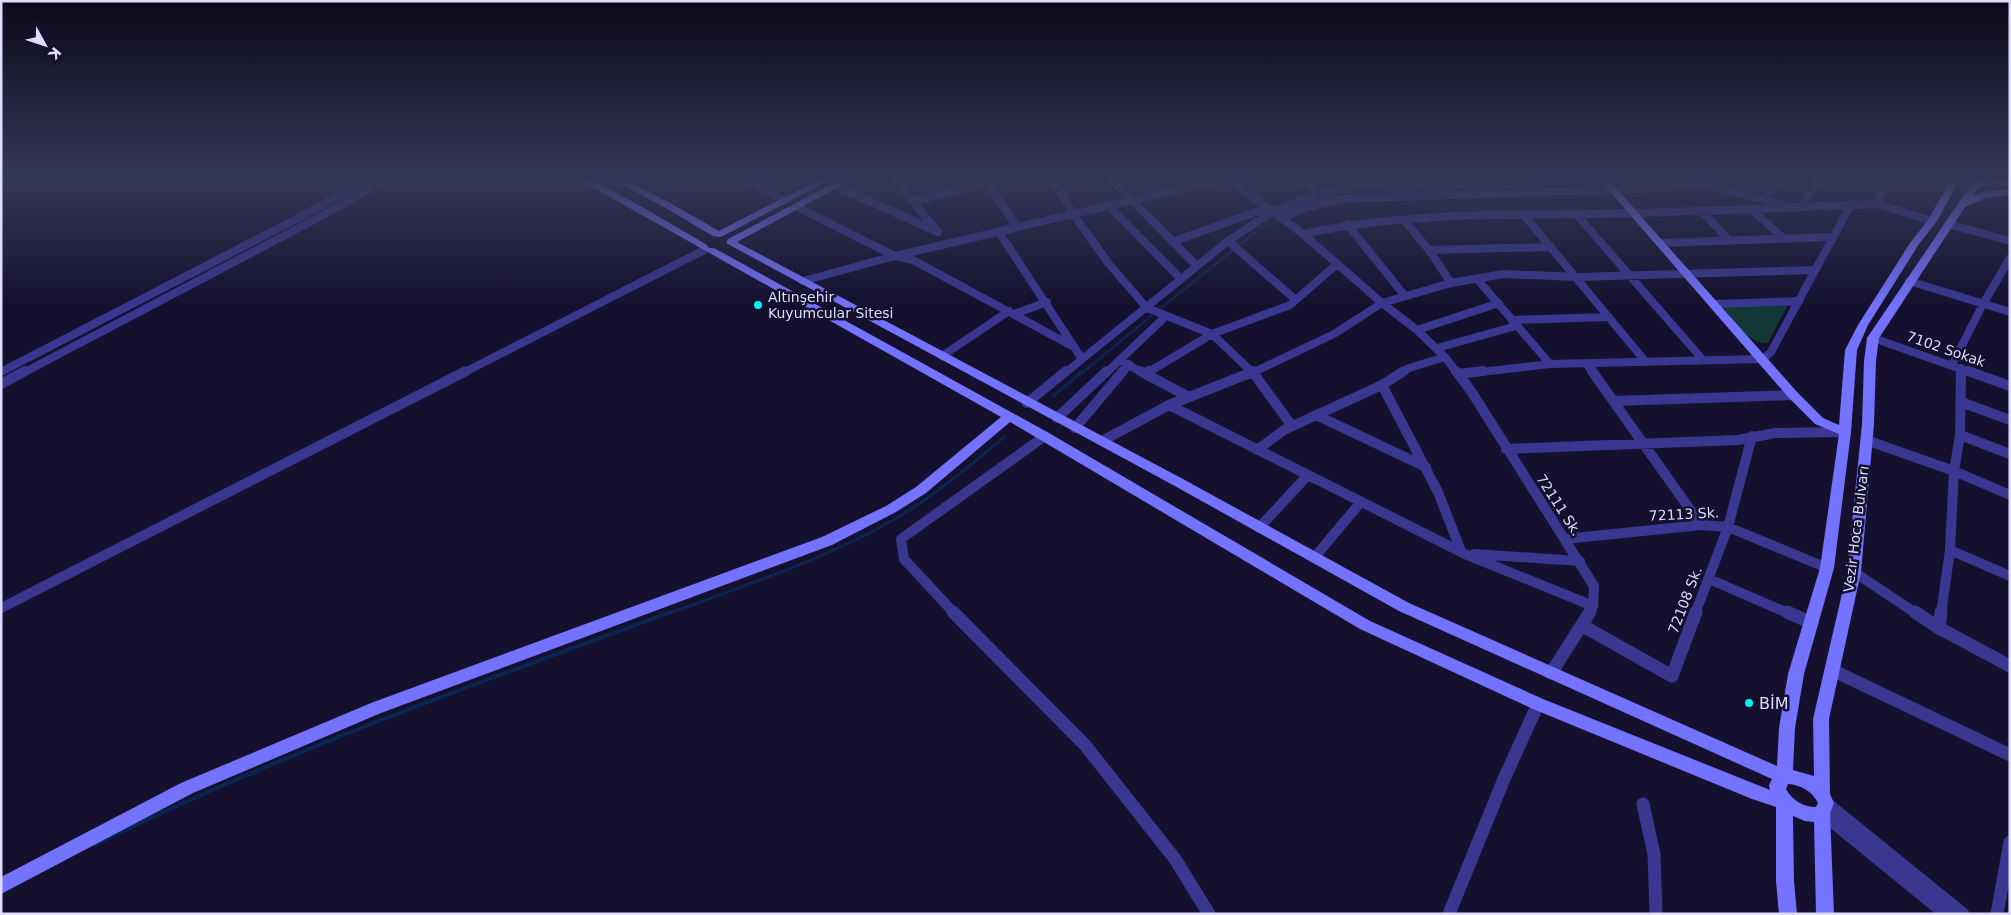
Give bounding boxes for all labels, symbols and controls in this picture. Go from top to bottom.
north arrow [20,20,70,70]
text: K [45,44,65,64]
place label: Altınşehir Kuyumcular Sitesi [768,289,893,321]
marker: Altınşehir Kuyumcular Sitesi [752,299,764,311]
street label: 7102 Sokak [1905,328,1988,370]
street label: Vezir Hoca Bulvarı [1840,465,1872,593]
street label: 72111 Sk. [1533,471,1585,539]
street label: 72113 Sk. [1648,504,1720,524]
street label: 72108 Sk. [1665,564,1705,636]
place label: BİM [1759,694,1789,713]
marker: BİM [1743,697,1755,709]

